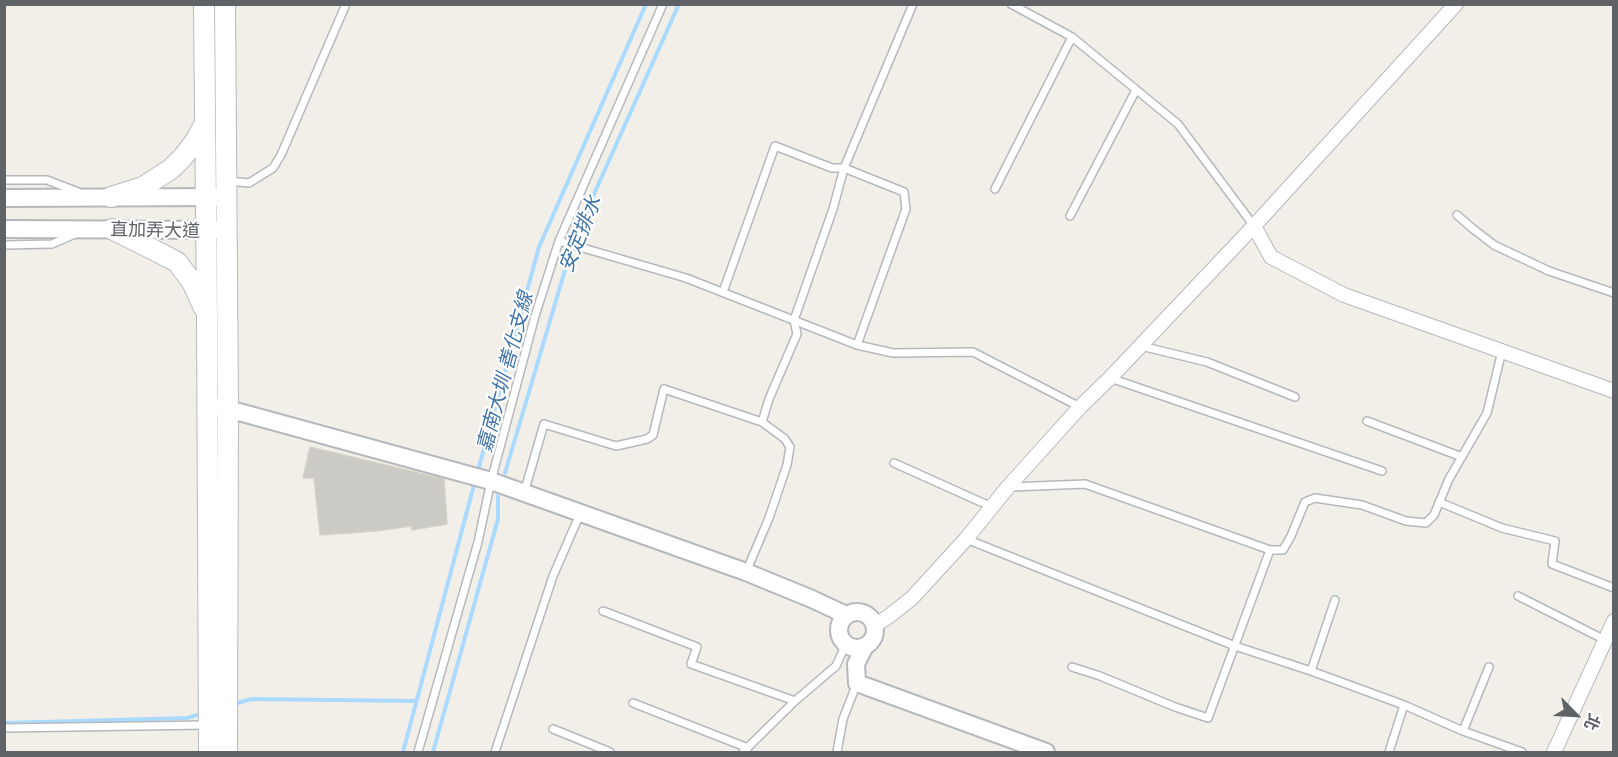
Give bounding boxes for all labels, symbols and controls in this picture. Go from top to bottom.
water label: 安定排水 [554,192,606,276]
street label: 直加弄大道 [110,218,200,242]
water label: 嘉南大圳 善化支線 [472,289,538,455]
north arrow [1546,685,1606,745]
text: 北 [1581,711,1605,734]

